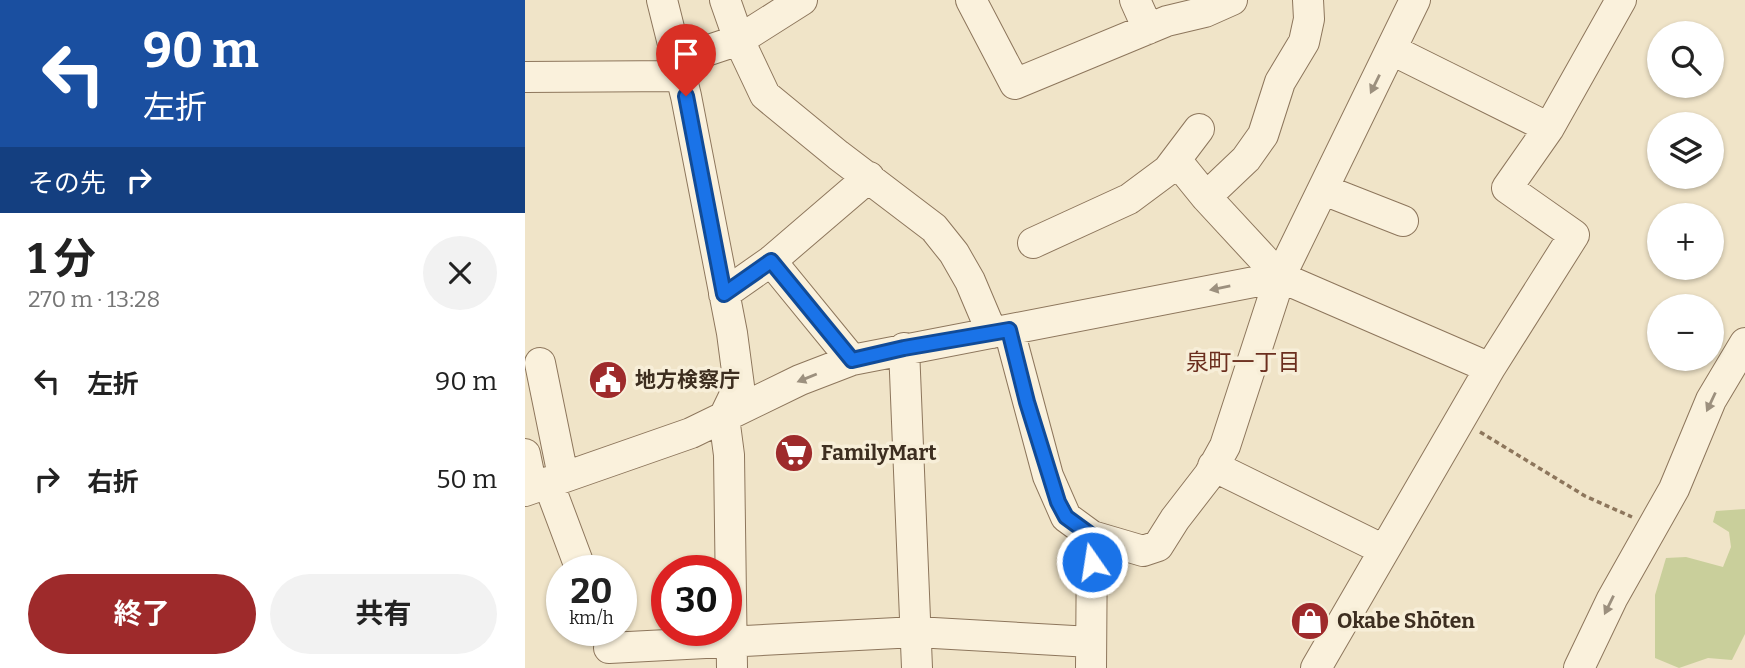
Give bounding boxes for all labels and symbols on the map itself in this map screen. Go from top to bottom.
pin [656,24,716,96]
one-way arrow [1370,74,1381,94]
one-way arrow [1209,282,1231,293]
district label: 泉町一丁目 [1186,348,1301,376]
public building icon: 地方検察庁 [587,359,629,401]
place label: 地方検察庁 [635,367,740,393]
one-way arrow [797,372,818,383]
one-way arrow [1705,392,1717,412]
supermarket icon: FamilyMart [773,432,815,474]
place label: FamilyMart [821,440,937,466]
position arrow [1055,525,1129,599]
speed limit sign: 30 [651,555,742,646]
one-way arrow [1603,595,1615,615]
shop icon: Okabe Shōten [1289,600,1331,642]
place label: Okabe Shōten [1337,608,1475,634]

